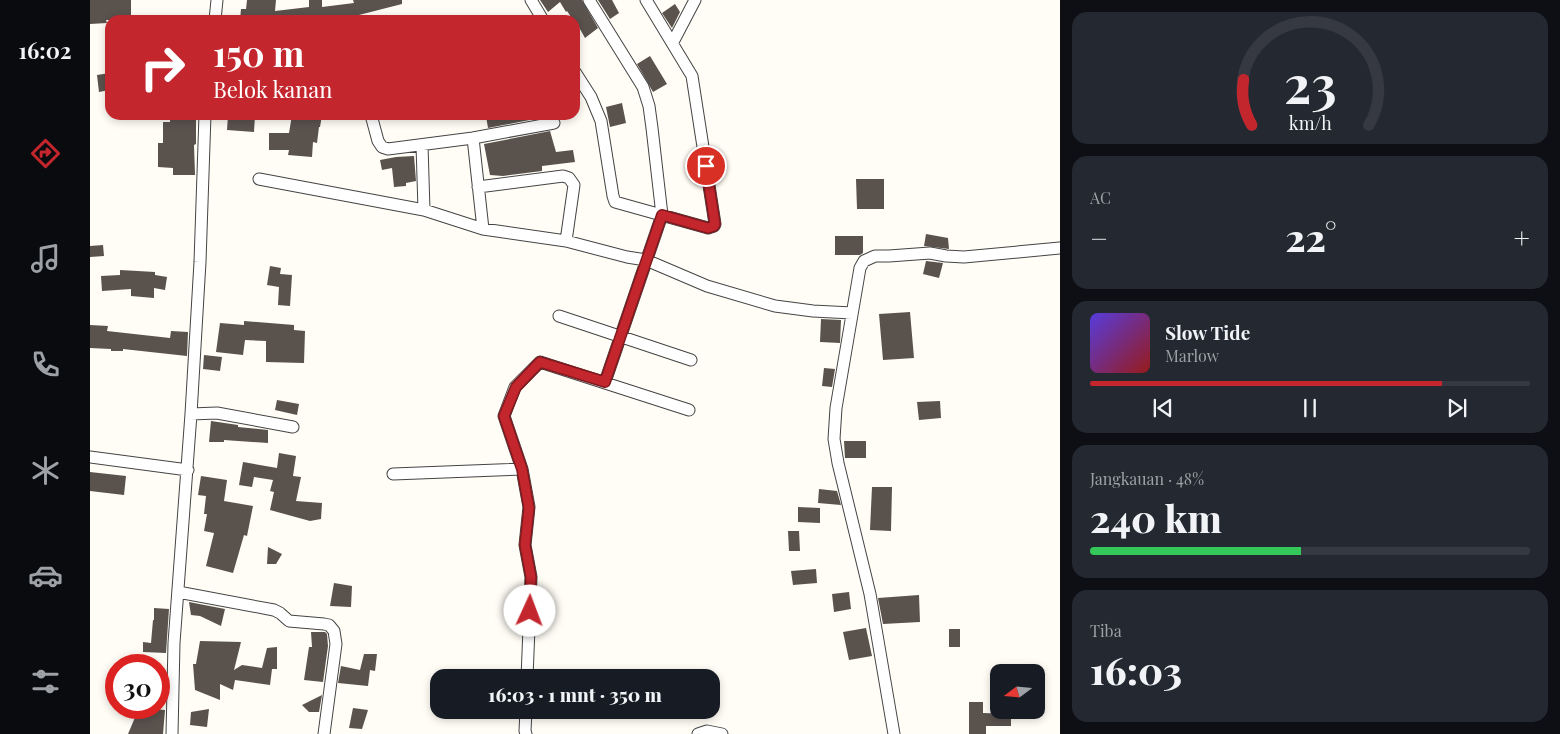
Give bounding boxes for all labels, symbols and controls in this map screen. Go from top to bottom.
text: 150 m [213,29,304,76]
text: 16:02 [19,35,71,65]
icon: right [130,35,195,100]
text: 23 [1284,48,1336,117]
text: Belok kanan [213,74,332,104]
text: km/h [1289,111,1332,134]
icon: directions [28,136,63,171]
pin [685,145,727,187]
icon: arrive [692,152,720,180]
text: AC [1090,187,1111,208]
text: 22° [1285,211,1337,262]
text: − [1090,219,1108,256]
text: + [1514,219,1530,256]
icon: music [28,241,63,276]
text: Slow Tide [1165,319,1250,345]
text: Marlow [1165,345,1219,366]
icon: phone [28,347,63,382]
icon: previous [1149,394,1177,422]
icon: pause [1296,394,1324,422]
icon: next [1443,394,1471,422]
icon: climate [28,453,63,488]
text: Jangkauan · 48% [1090,468,1204,489]
text: 240 km [1090,492,1222,543]
icon: car [28,558,63,593]
position arrow [503,584,555,636]
text: Tiba [1090,620,1122,641]
text: 16:03 [1090,644,1182,695]
speed limit sign: 30 [105,654,170,719]
icon: filters [28,664,63,699]
north arrow [990,664,1045,719]
map controls [990,664,1045,719]
text: 16:03 · 1 mnt · 350 m [488,681,662,707]

